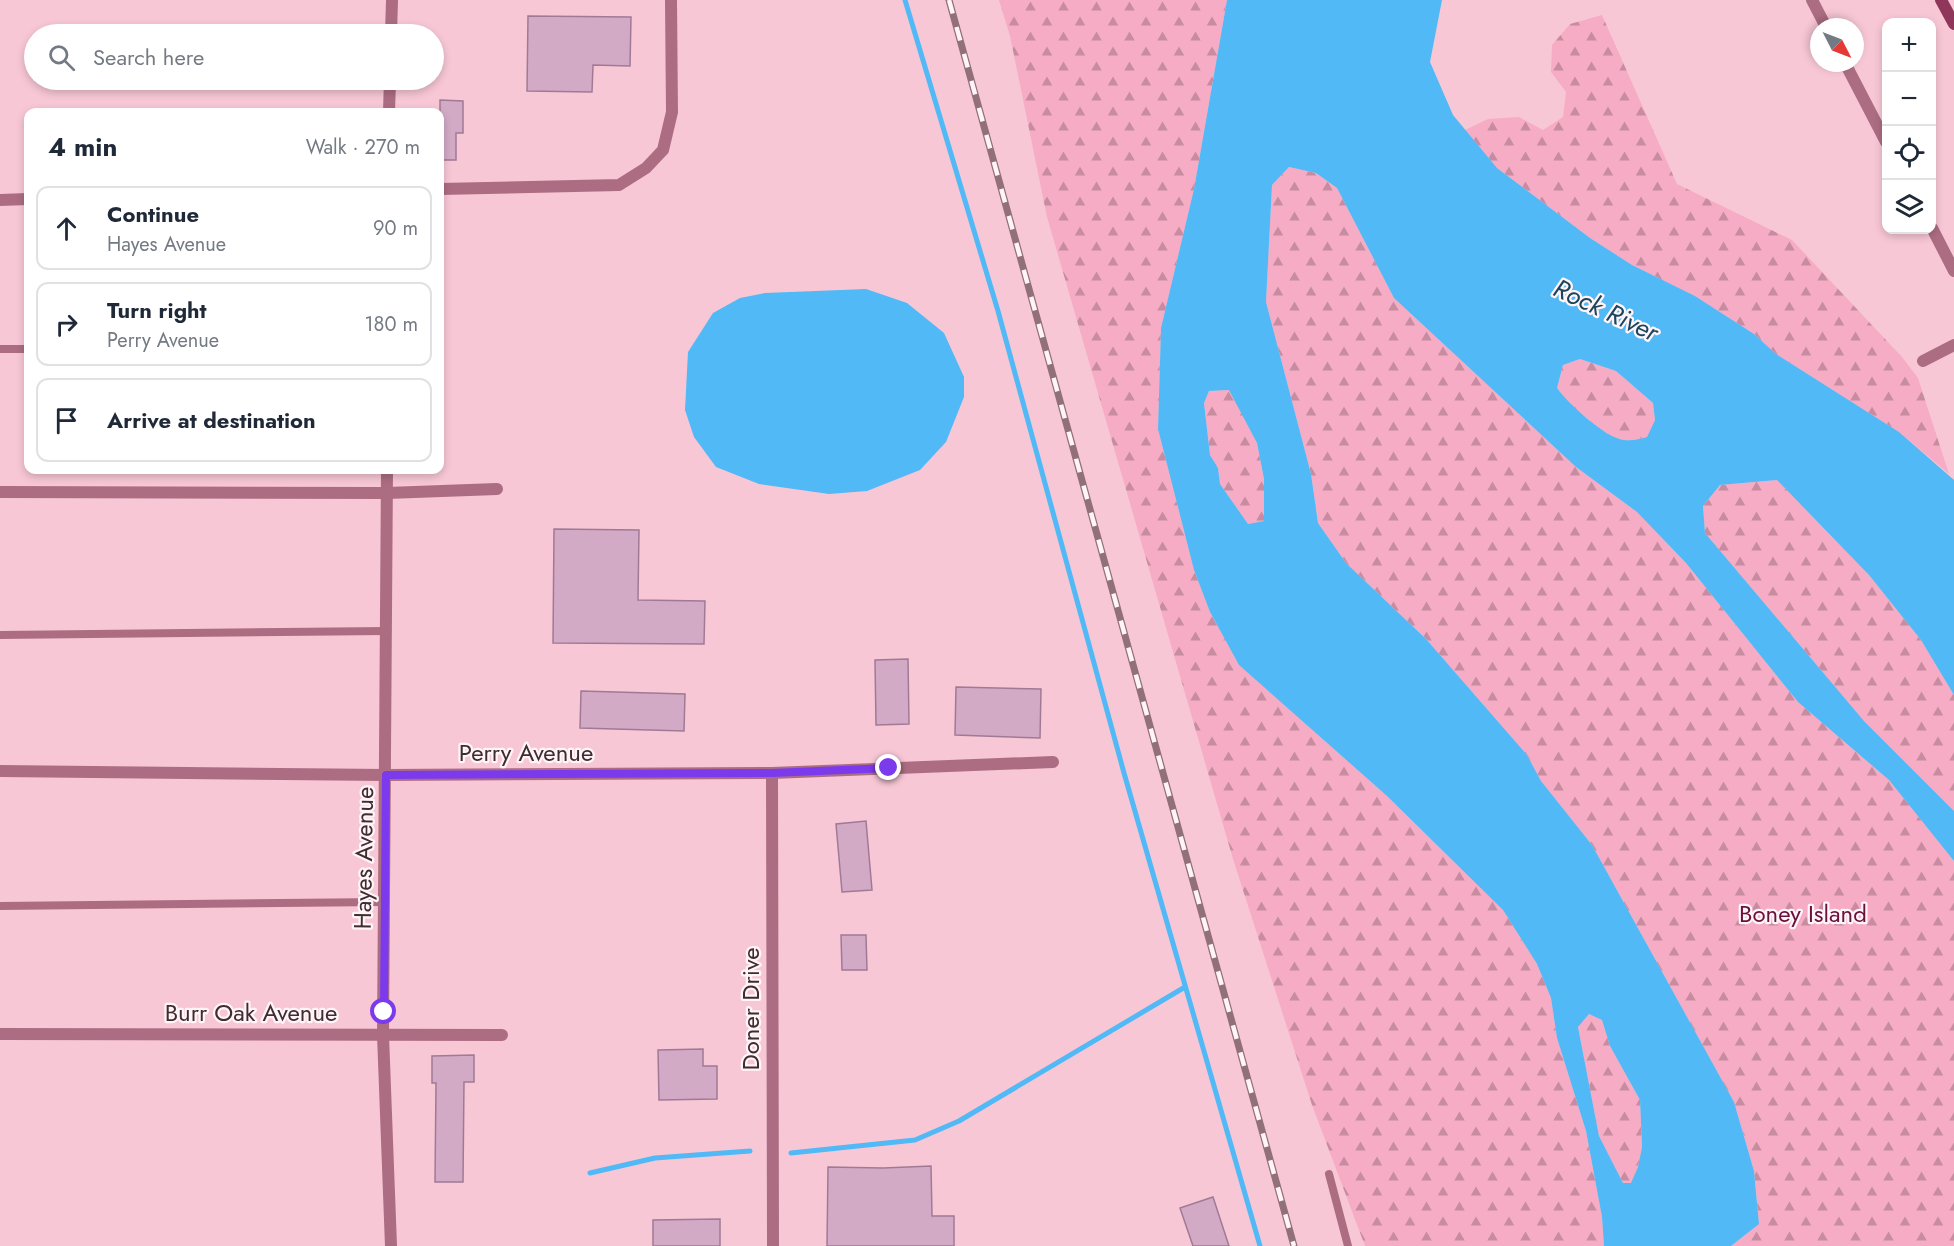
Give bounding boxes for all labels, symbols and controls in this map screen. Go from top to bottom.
north arrow [1810,18,1864,72]
map controls [1882,18,1936,234]
button: + [1882,18,1936,72]
search box [24,24,444,90]
icon: search [45,41,78,74]
text: Search here [93,41,204,73]
button: − [1882,72,1936,126]
button: locate [1882,126,1936,180]
text: 4 min [48,128,117,166]
text: Walk · 270 m [306,133,420,162]
button: layers [1882,180,1936,234]
text: Continue [107,198,199,230]
icon: ahead [50,212,83,245]
text: 90 m [373,214,418,243]
text: Hayes Avenue [107,230,226,259]
water label: Rock River [1547,269,1666,351]
text: Turn right [107,294,207,326]
icon: right [50,308,83,341]
text: 180 m [364,310,418,339]
text: Perry Avenue [107,326,219,355]
icon: arrive [50,404,83,437]
text: Arrive at destination [107,404,316,436]
street label: Perry Avenue [459,735,593,770]
route end [875,754,901,780]
street label: Hayes Avenue [345,786,382,930]
park label: Boney Island [1739,896,1867,931]
street label: Doner Drive [733,947,768,1071]
street label: Burr Oak Avenue [165,995,337,1030]
route start [370,998,396,1024]

